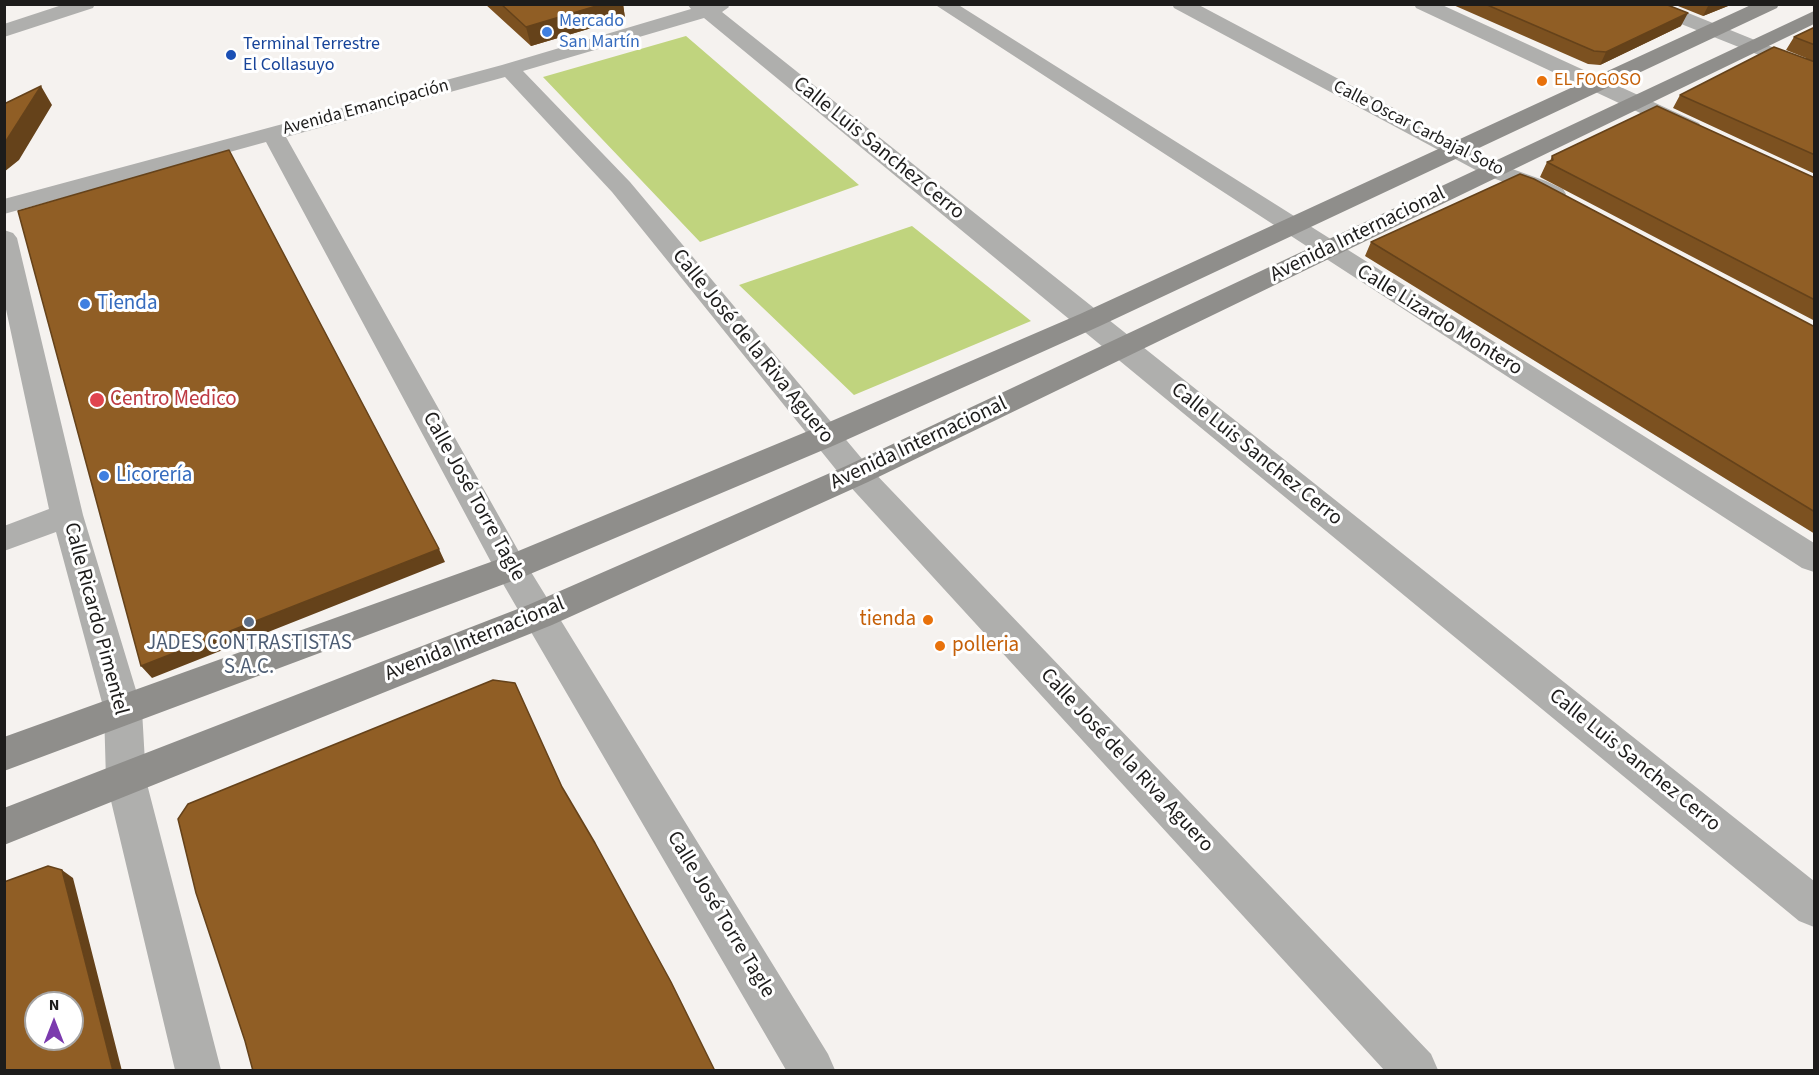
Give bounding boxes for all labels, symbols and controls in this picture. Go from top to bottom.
place label: Mercado San Martín [559,11,640,54]
marker: Mercado San Martín [540,25,554,39]
place label: Terminal Terrestre El Collasuyo [243,34,380,76]
marker: Terminal Terrestre El Collasuyo [224,48,238,62]
place label: EL FOGOSO [1554,70,1641,92]
street label: Calle Luis Sanchez Cerro [787,72,969,226]
marker: EL FOGOSO [1535,74,1549,88]
street label: Avenida Emancipación [281,75,451,141]
street label: Calle Oscar Carbajal Soto [1329,77,1507,181]
street label: Avenida Internacional [1266,182,1450,288]
street label: Calle José de la Riva Aguero [666,245,838,449]
street label: Calle Lizardo Montero [1352,260,1526,382]
place label: Tienda [97,291,158,317]
marker: Tienda [78,297,92,311]
street label: Calle Luis Sanchez Cerro [1165,378,1347,532]
place label: Centro Medico [110,387,237,413]
marker: Centro Medico [88,391,106,409]
street label: Avenida Internacional [827,392,1011,496]
street label: Calle José Torre Tagle [416,408,530,586]
place label: Licorería [116,463,192,489]
marker: Licorería [97,469,111,483]
street label: Calle Ricardo Pimentel [57,520,133,718]
street label: Avenida Internacional [381,592,569,688]
place label: tienda [860,607,916,633]
marker: tienda [921,613,935,627]
marker: JADES CONTRASTISTAS S.A.C. [242,615,256,629]
place label: JADES CONTRASTISTAS S.A.C. [146,631,352,681]
place label: polleria [952,633,1019,659]
marker: polleria [933,639,947,653]
street label: Calle José de la Riva Aguero [1034,664,1218,858]
street label: Calle Luis Sanchez Cerro [1543,684,1725,838]
street label: Calle José Torre Tagle [660,827,780,1003]
north arrow [24,991,84,1051]
text: N [49,994,59,1016]

